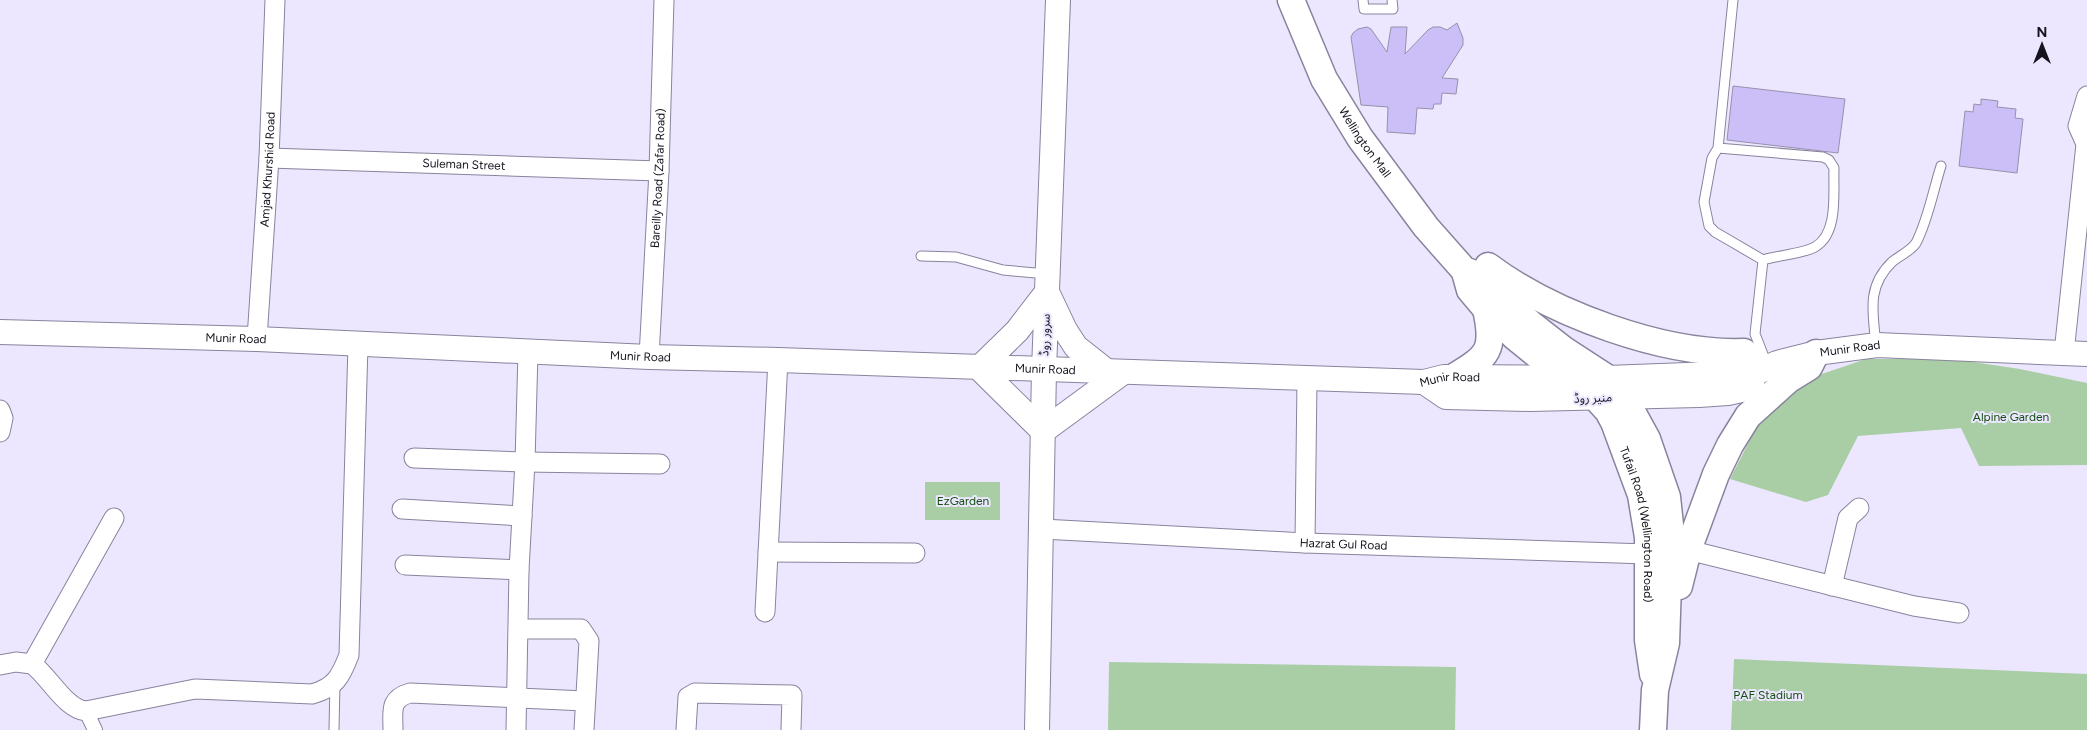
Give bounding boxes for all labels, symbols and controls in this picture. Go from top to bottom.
north arrow [2017,20,2067,70]
text: N [2037,24,2047,41]
street label: Wellington Mall [1336,105,1394,180]
street label: Bareilly Road (Zafar Road) [648,108,668,248]
street label: Amjad Khurshid Road [257,112,278,227]
street label: Suleman Street [422,156,506,173]
street label: سرور روڈ [1037,314,1053,356]
street label: Munir Road [205,331,267,346]
street label: Munir Road [1819,338,1881,359]
street label: Munir Road [610,348,671,365]
street label: Munir Road [1015,361,1076,377]
street label: Munir Road [1418,370,1480,390]
street label: منیر روڈ [1574,390,1612,406]
park label: Alpine Garden [1973,410,2050,424]
street label: Tufail Road (Wellington Road) [1617,445,1655,602]
park label: EzGarden [937,494,990,508]
street label: Hazrat Gul Road [1299,536,1388,553]
park label: PAF Stadium [1733,688,1803,702]

